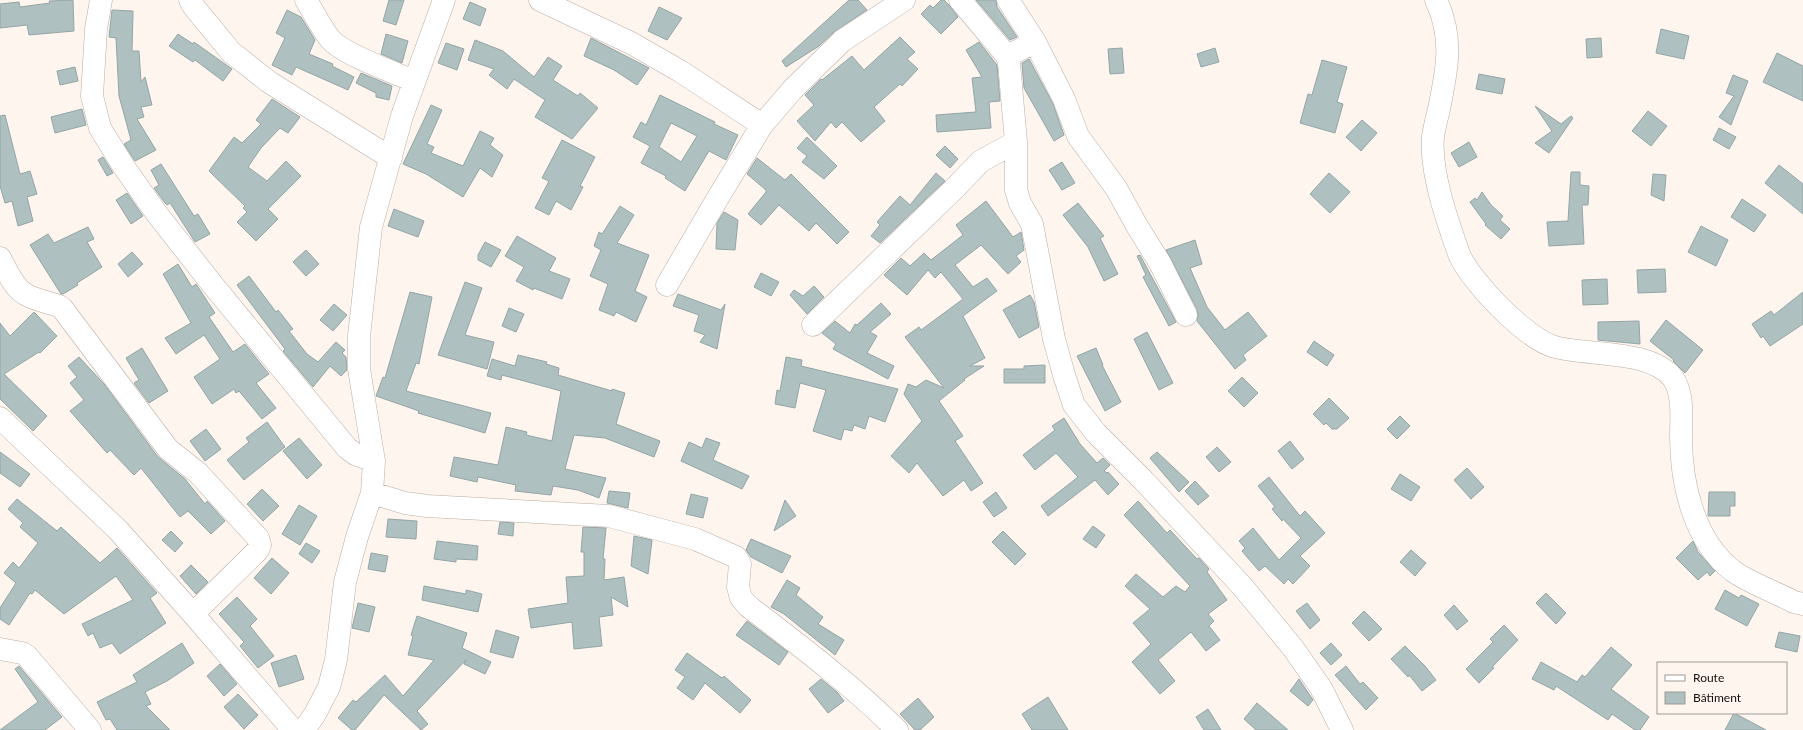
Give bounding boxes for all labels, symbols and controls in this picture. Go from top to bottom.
legend [1657,662,1787,714]
text: Route [1693,670,1724,685]
text: Bâtiment [1693,690,1742,705]

